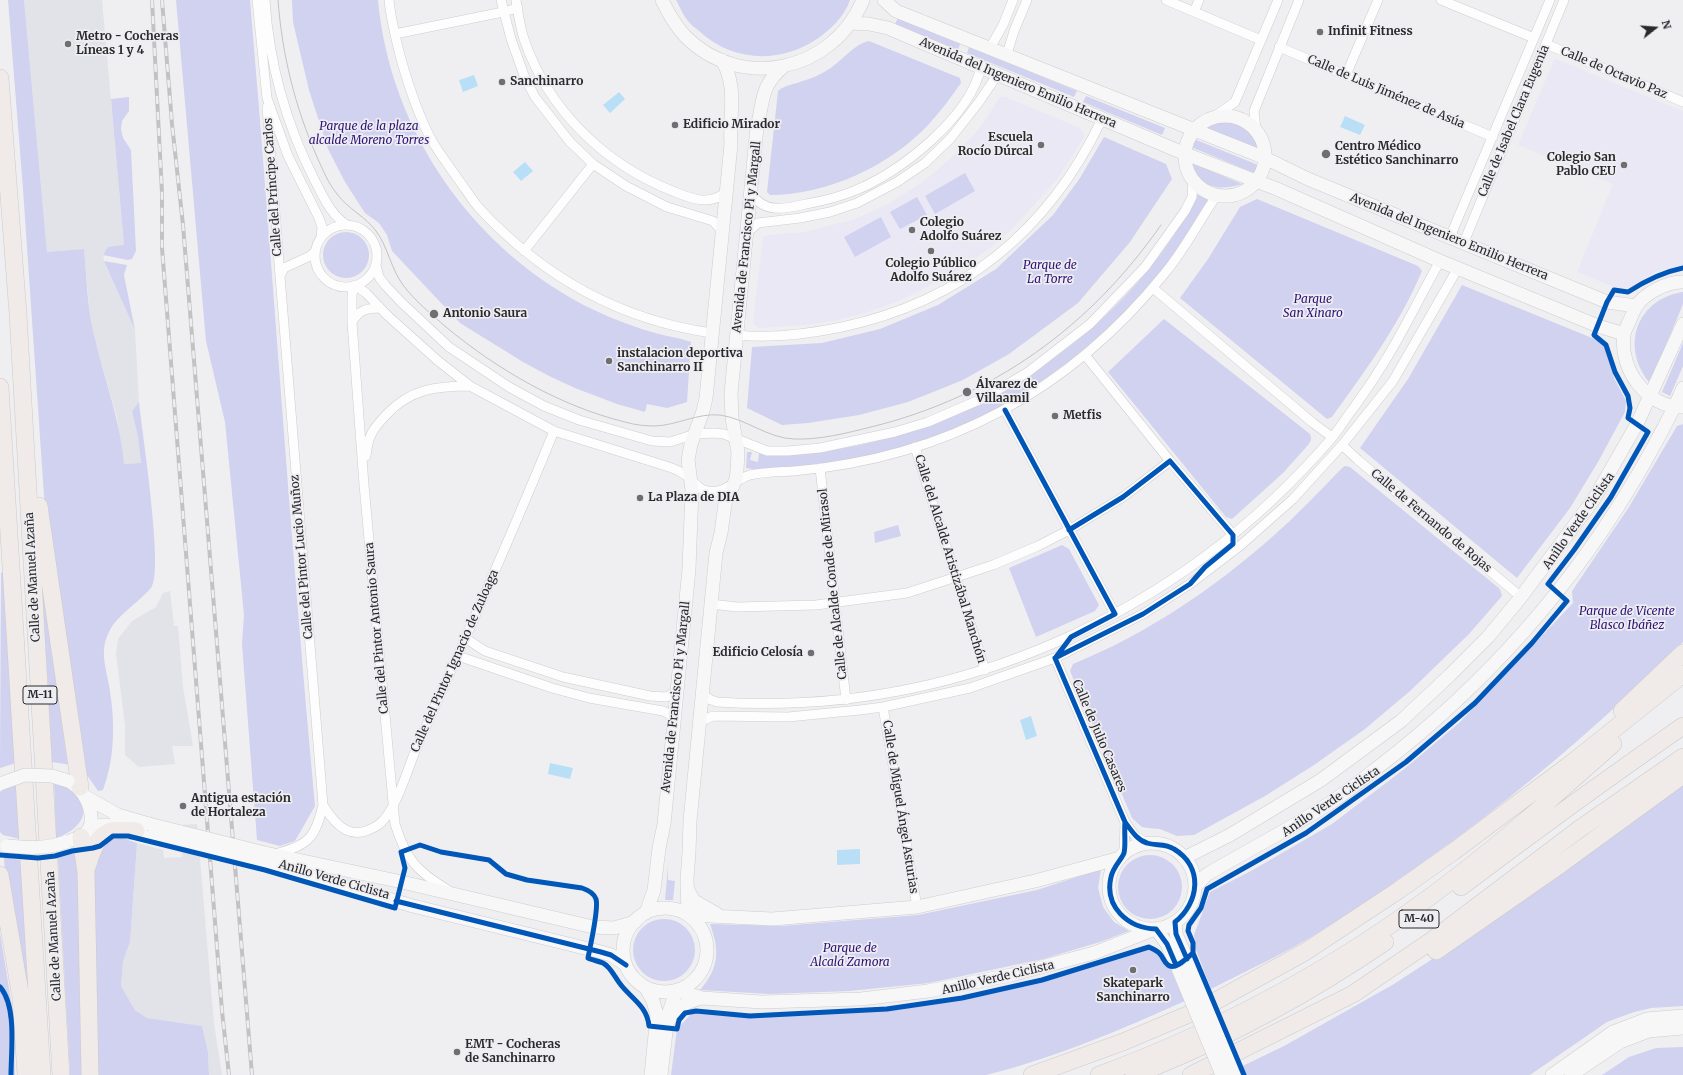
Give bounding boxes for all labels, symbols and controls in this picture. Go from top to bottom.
north arrow [1635,8,1675,48]
text: N [1659,18,1674,31]
place label: Infinit Fitness [1328,25,1413,39]
marker: Infinit Fitness [1315,27,1325,37]
place label: Metro - Cocheras Líneas 1 y 4 [76,30,179,58]
street label: Avenida del Ingeniero Emilio Herrera [917,35,1119,131]
marker: Metro - Cocheras Líneas 1 y 4 [63,39,73,49]
street label: Calle de Isabel Clara Eugenia [1475,43,1553,199]
street label: Calle de Octavio Paz [1559,44,1669,102]
street label: Calle de Luis Jiménez de Asúa [1305,52,1467,132]
place label: Sanchinarro [510,75,583,89]
marker: Sanchinarro [497,77,507,87]
street label: Calle del Príncipe Carlos [261,117,285,257]
place label: Edificio Mirador [683,118,780,132]
park label: Parque de la plaza alcalde Moreno Torres [309,120,429,148]
marker: Edificio Mirador [670,120,680,130]
place label: Escuela Rocío Dúrcal [958,131,1033,159]
street label: Avenida de Francisco Pi y Margall [730,140,764,334]
marker: Escuela Rocío Dúrcal [1036,140,1046,150]
place label: Centro Médico Estético Sanchinarro [1335,140,1458,168]
marker: Centro Médico Estético Sanchinarro [1320,148,1332,160]
place label: Colegio San Pablo CEU [1547,151,1616,179]
marker: Colegio San Pablo CEU [1619,160,1629,170]
street label: Avenida del Ingeniero Emilio Herrera [1348,190,1550,284]
place label: Colegio Adolfo Suárez [920,216,1001,244]
marker: Colegio Adolfo Suárez [907,225,917,235]
marker: Colegio Público Adolfo Suárez [926,246,936,256]
place label: Colegio Público Adolfo Suárez [886,257,976,285]
park label: Parque de La Torre [1023,259,1077,287]
park label: Parque San Xinaro [1283,293,1343,321]
place label: Antonio Saura [443,307,527,321]
marker: Antonio Saura [428,308,440,320]
place label: instalacion deportiva Sanchinarro II [617,347,743,375]
marker: instalacion deportiva Sanchinarro II [604,356,614,366]
place label: Álvarez de Villaamil [976,378,1037,406]
marker: Álvarez de Villaamil [961,386,973,398]
place label: Metfis [1063,409,1102,423]
marker: Metfis [1050,411,1060,421]
street label: Calle del Alcalde Aristizábal Manchón [911,453,989,665]
street label: Calle de Fernando de Rojas [1368,466,1494,576]
street label: Anillo Verde Ciclista [1540,470,1618,572]
street label: Calle del Pintor Lucio Muñoz [288,474,316,640]
street label: Calle de Alcalde Conde de Mirasol [816,488,850,680]
place label: La Plaza de DIA [648,491,739,505]
marker: La Plaza de DIA [635,493,645,503]
street label: Calle de Manuel Azaña [22,512,44,642]
street label: Calle del Pintor Antonio Saura [362,542,392,714]
street label: Calle del Pintor Ignacio de Zuloaga [408,568,502,754]
street label: Avenida de Francisco Pi y Margall [659,600,693,794]
park label: Parque de Vicente Blasco Ibáñez [1579,605,1675,633]
place label: Edificio Celosía [712,646,803,660]
marker: Edificio Celosía [806,648,816,658]
street label: Calle de Julio Casares [1069,678,1129,794]
road number: M-11 [23,686,57,704]
street label: Calle de Miguel Ángel Asturias [879,719,921,895]
street label: Anillo Verde Ciclista [1279,764,1383,840]
place label: Antigua estación de Hortaleza [191,792,291,820]
marker: Antigua estación de Hortaleza [178,801,188,811]
street label: Anillo Verde Ciclista [277,857,391,903]
street label: Calle de Manuel Azaña [43,871,65,1001]
road number: M-40 [1399,910,1439,928]
park label: Parque de Alcalá Zamora [810,942,890,970]
street label: Anillo Verde Ciclista [940,958,1056,998]
marker: Skatepark Sanchinarro [1128,965,1138,975]
place label: Skatepark Sanchinarro [1096,977,1170,1005]
place label: EMT - Cocheras de Sanchinarro [465,1038,560,1066]
marker: EMT - Cocheras de Sanchinarro [452,1047,462,1057]

